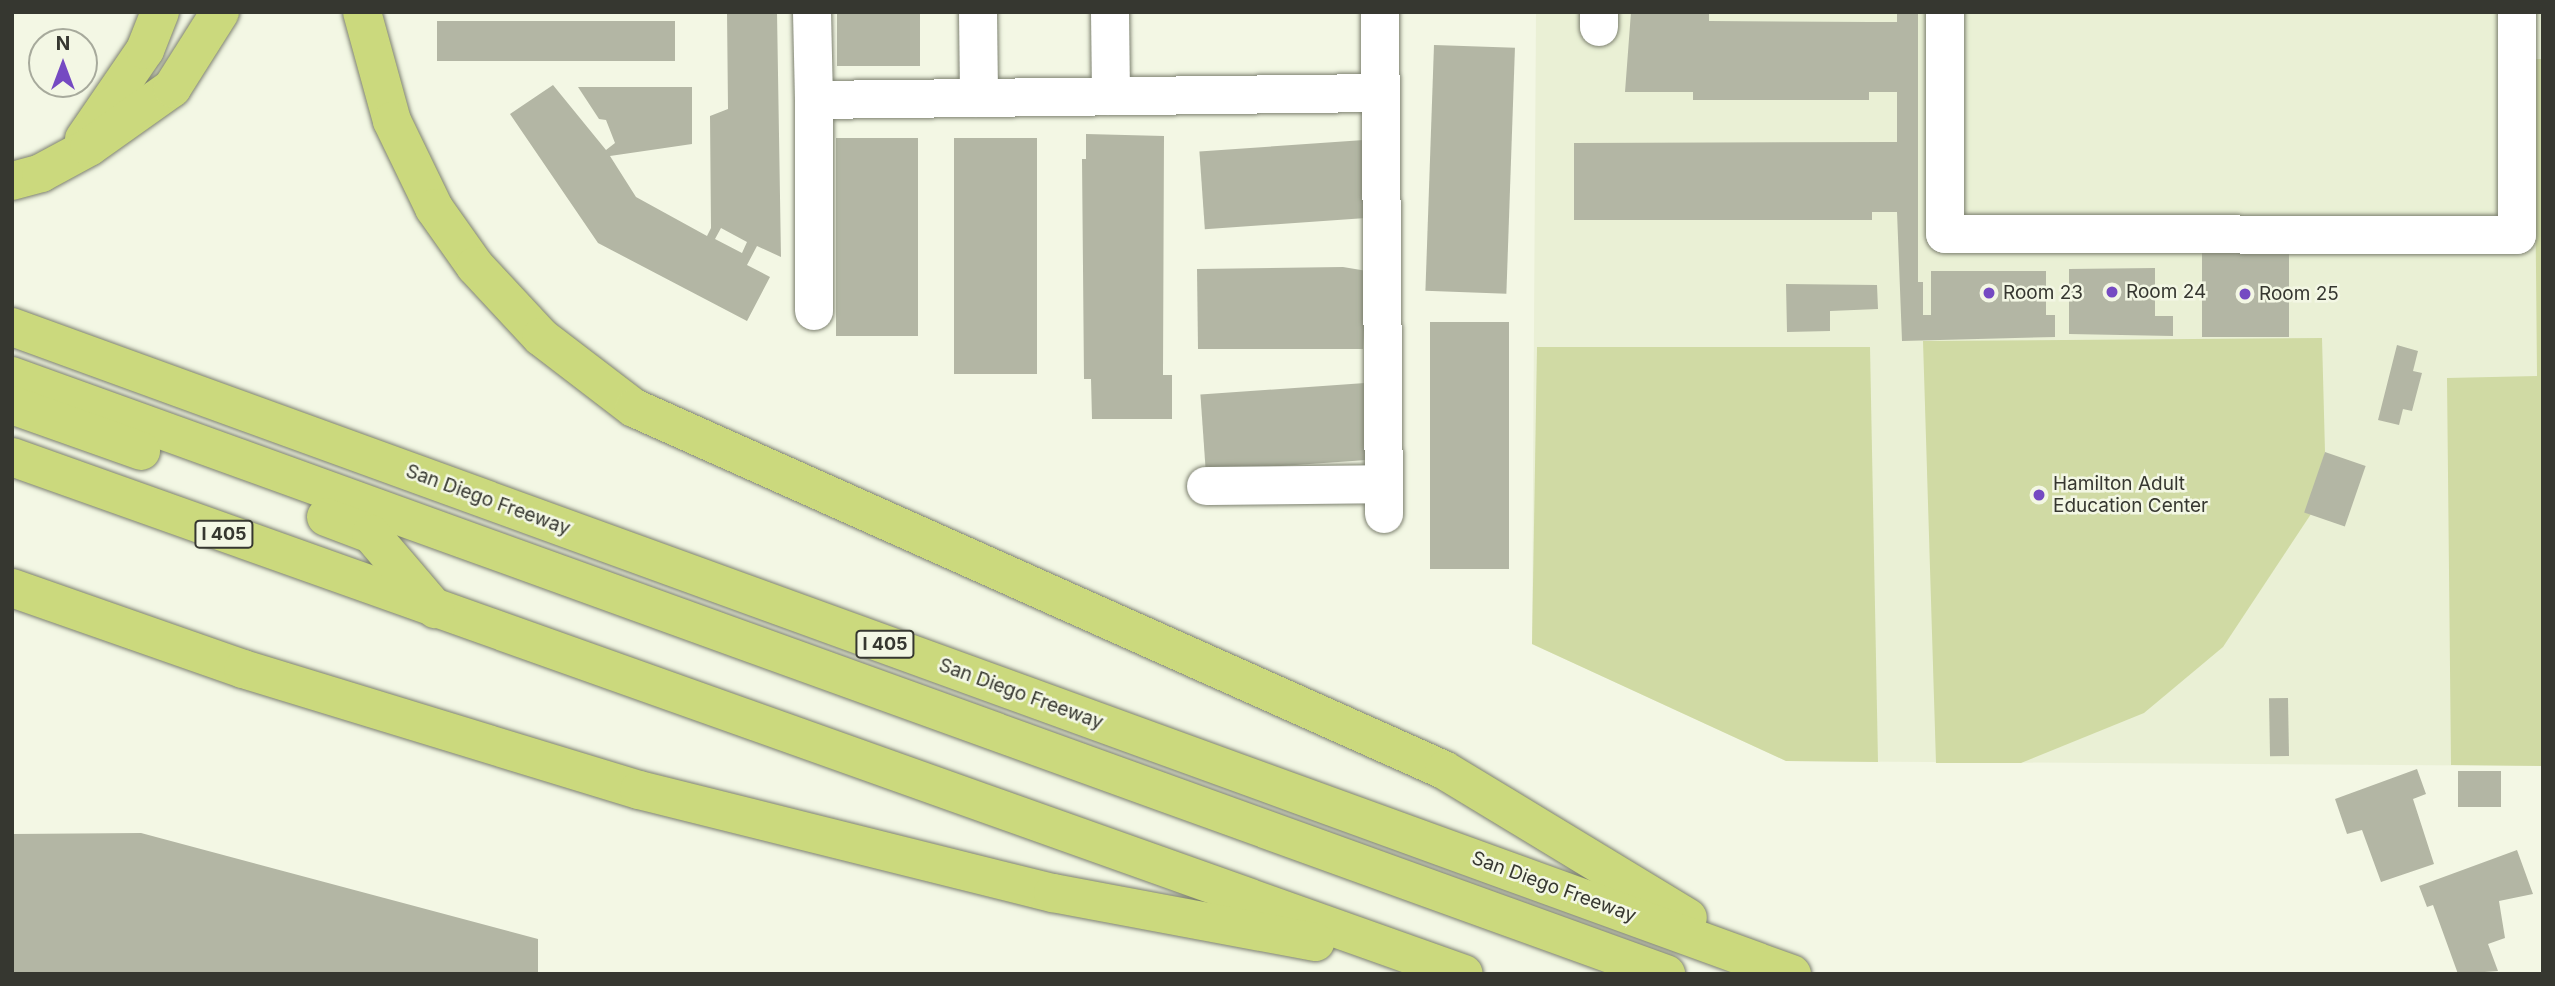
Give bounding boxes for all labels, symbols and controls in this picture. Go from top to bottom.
north arrow [28,28,98,98]
text: N [56,32,70,55]
place label: Room 24 [2126,281,2206,303]
place label: Room 23 [2003,282,2083,304]
place label: Room 25 [2259,283,2339,305]
marker: Room 24 [2104,284,2120,300]
marker: Room 23 [1981,285,1997,301]
marker: Room 25 [2237,286,2253,302]
street label: San Diego Freeway [403,460,573,540]
place label: Hamilton Adult Education Center [2053,473,2208,517]
marker: Hamilton Adult Education Center [2031,487,2047,503]
road number: I 405 [194,520,254,548]
road number: I 405 [855,630,915,658]
street label: San Diego Freeway [936,654,1106,734]
street label: San Diego Freeway [1469,847,1639,927]

